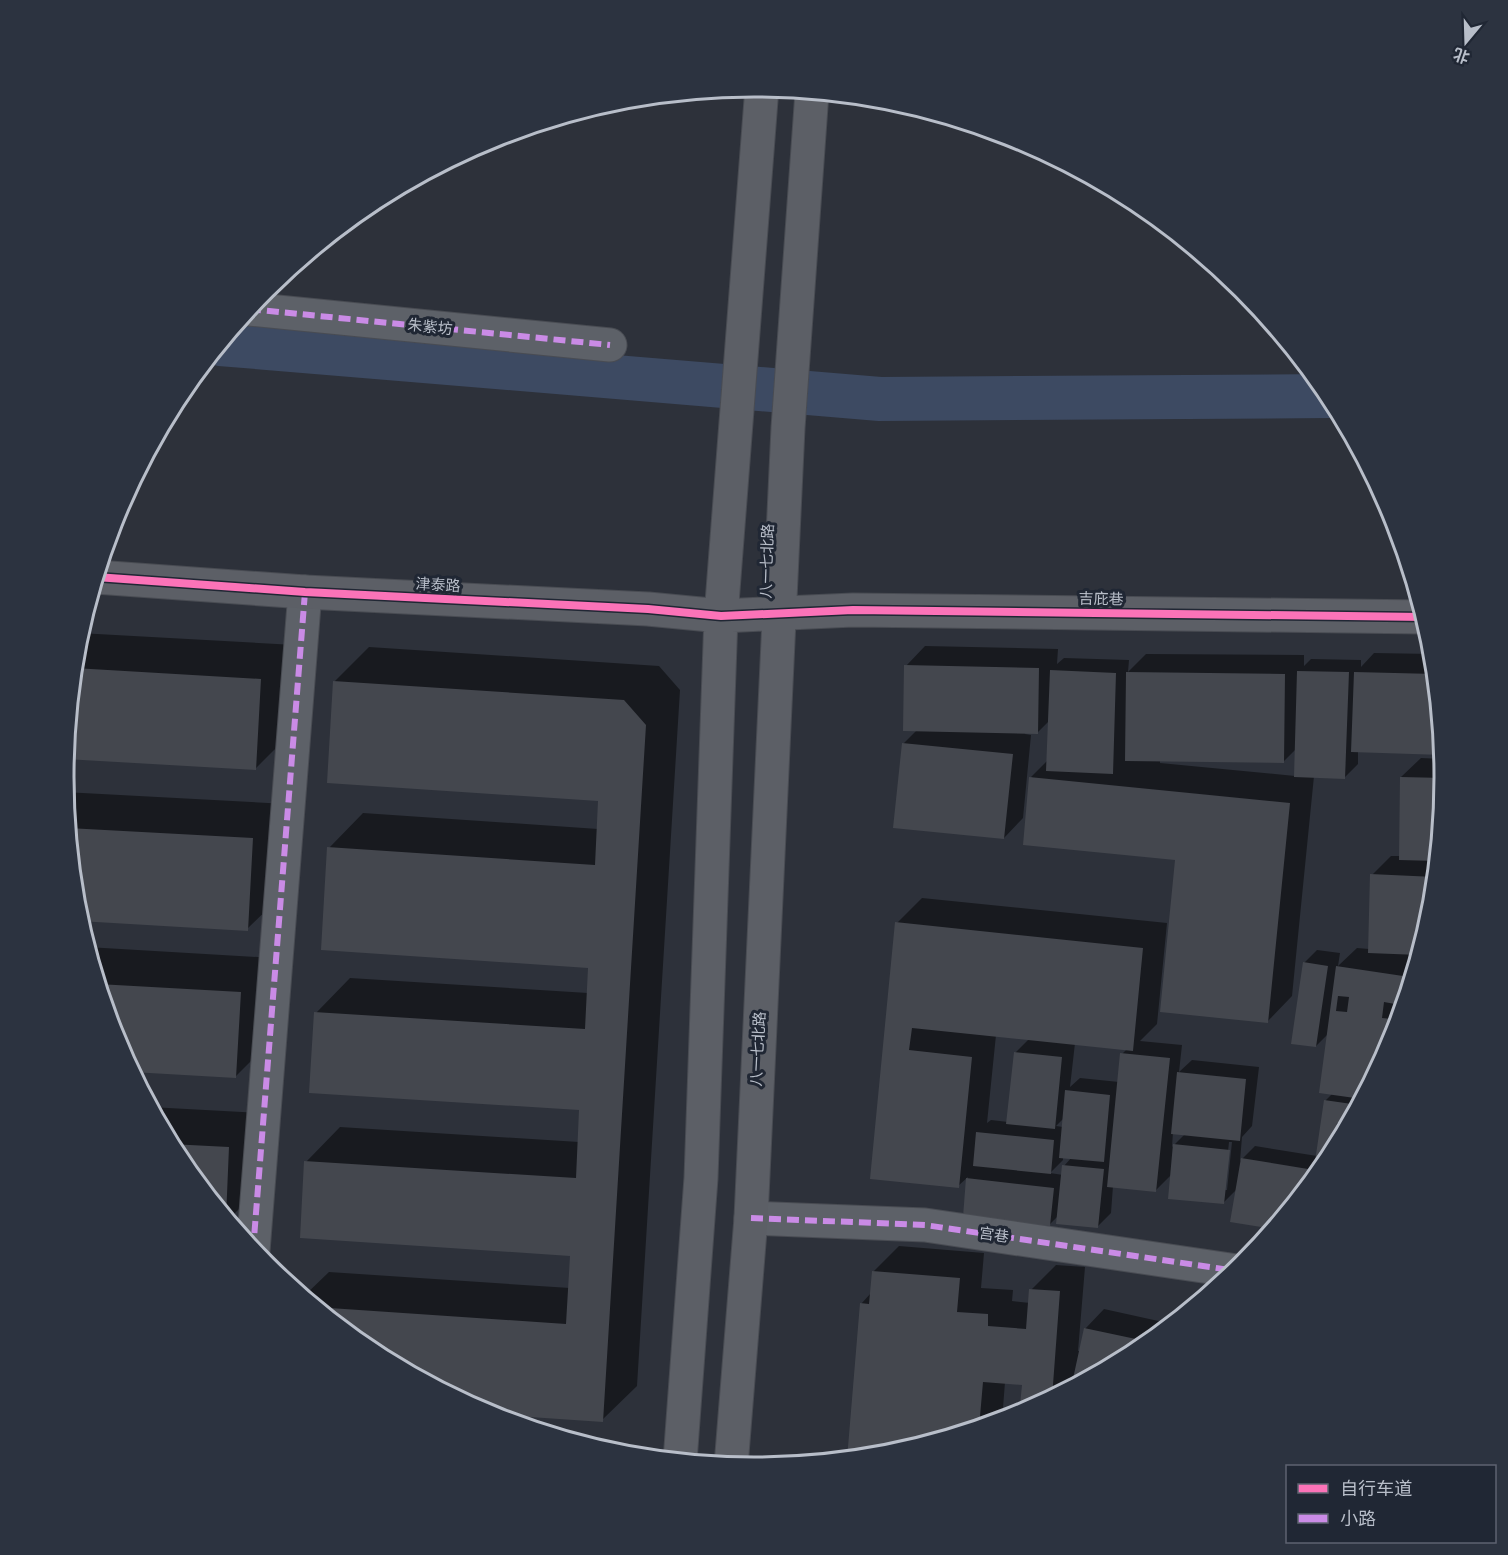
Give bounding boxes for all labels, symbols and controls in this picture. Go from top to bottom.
north arrow [1436,12,1496,72]
text: 北 [1450,44,1472,68]
street label: 朱紫坊 [407,315,453,338]
street label: 八一七北路 [756,523,777,599]
street label: 津泰路 [415,574,461,595]
street label: 吉庇巷 [1078,589,1124,608]
street label: 八一七北路 [746,1011,769,1087]
street label: 宫巷 [978,1223,1010,1246]
legend [1286,1465,1496,1543]
text: 自行车道 [1340,1477,1412,1500]
text: 小路 [1340,1507,1376,1530]

